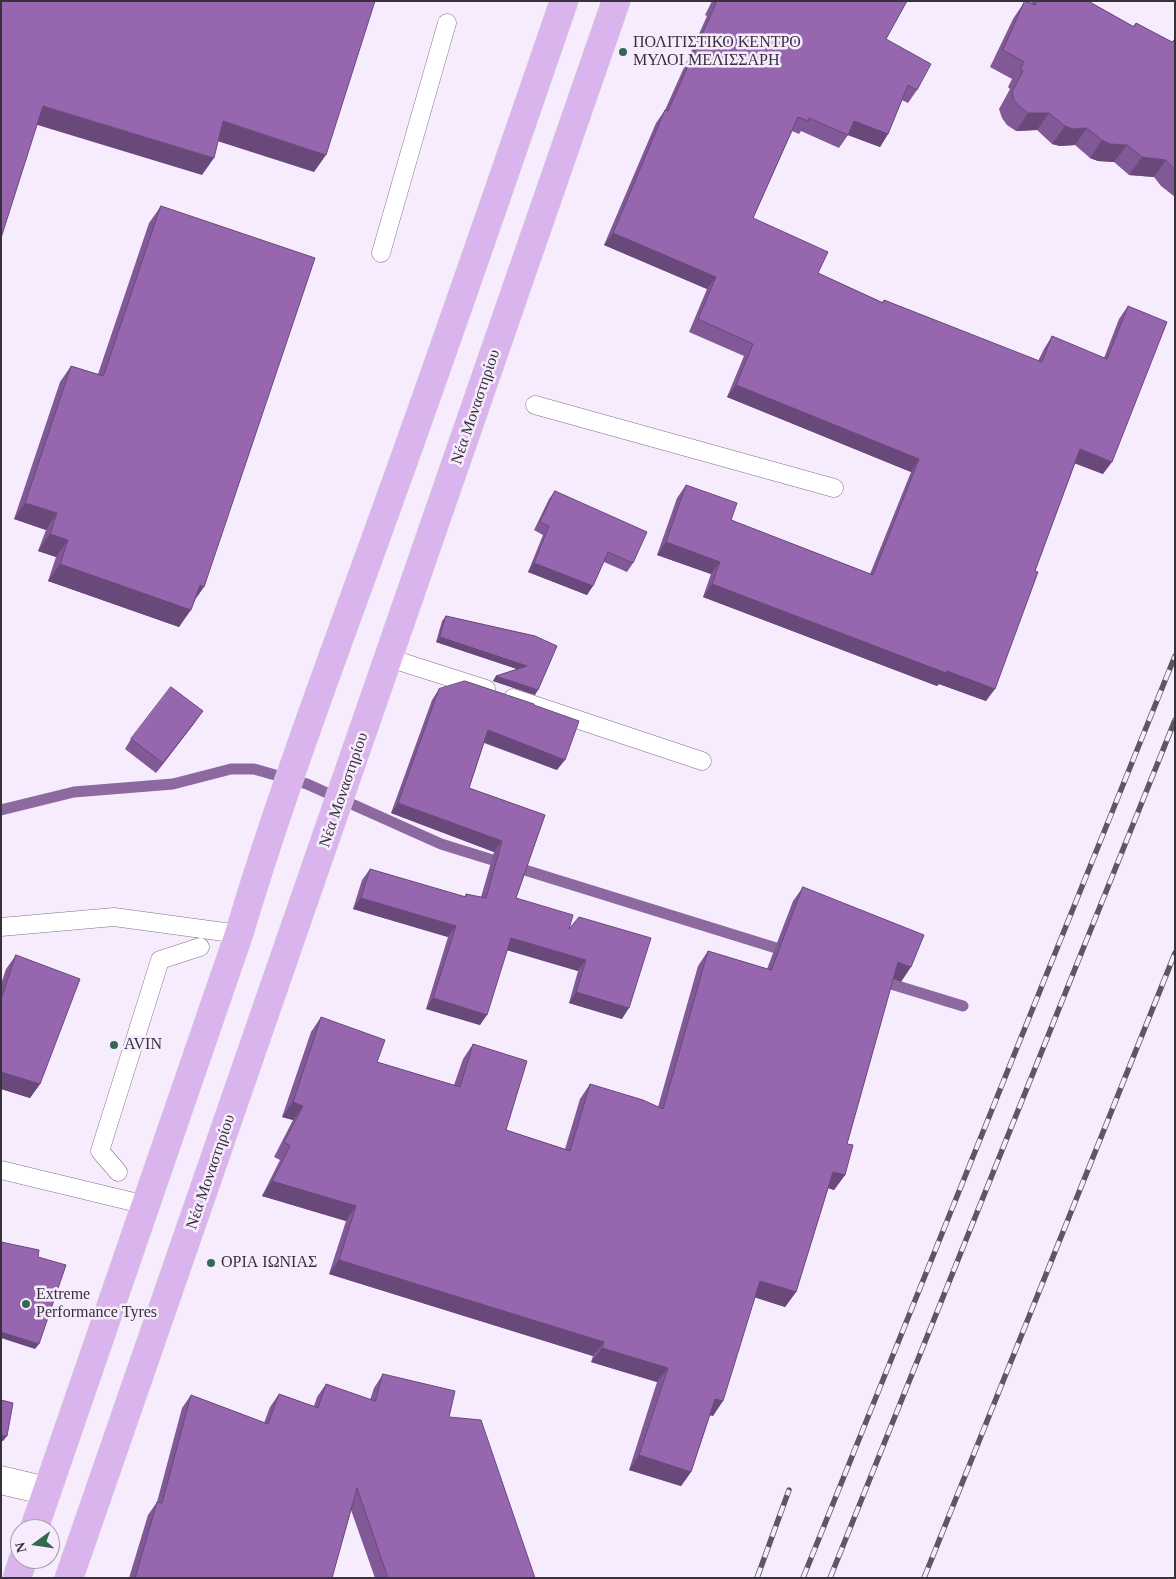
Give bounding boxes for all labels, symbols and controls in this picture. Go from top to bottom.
place label: ΠΟΛΙΤΙΣΤΙΚΟ ΚΕΝΤΡΟ ΜΥΛΟΙ ΜΕΛΙΣΣΑΡΗ [633,33,801,71]
marker: ΠΟΛΙΤΙΣΤΙΚΟ ΚΕΝΤΡΟ ΜΥΛΟΙ ΜΕΛΙΣΣΑΡΗ [617,46,629,58]
street label: Νέα Μοναστηρίου [447,347,505,467]
street label: Νέα Μοναστηρίου [315,730,373,850]
place label: AVIN [124,1035,162,1055]
marker: AVIN [108,1039,120,1051]
street label: Νέα Μοναστηρίου [182,1112,240,1232]
place label: ΟΡΙΑ ΙΩΝΙΑΣ [221,1253,317,1273]
marker: ΟΡΙΑ ΙΩΝΙΑΣ [205,1257,217,1269]
place label: Extreme Performance Tyres [36,1285,157,1323]
marker: Extreme Performance Tyres [20,1298,32,1310]
north arrow [10,1519,60,1569]
text: N [12,1541,29,1554]

